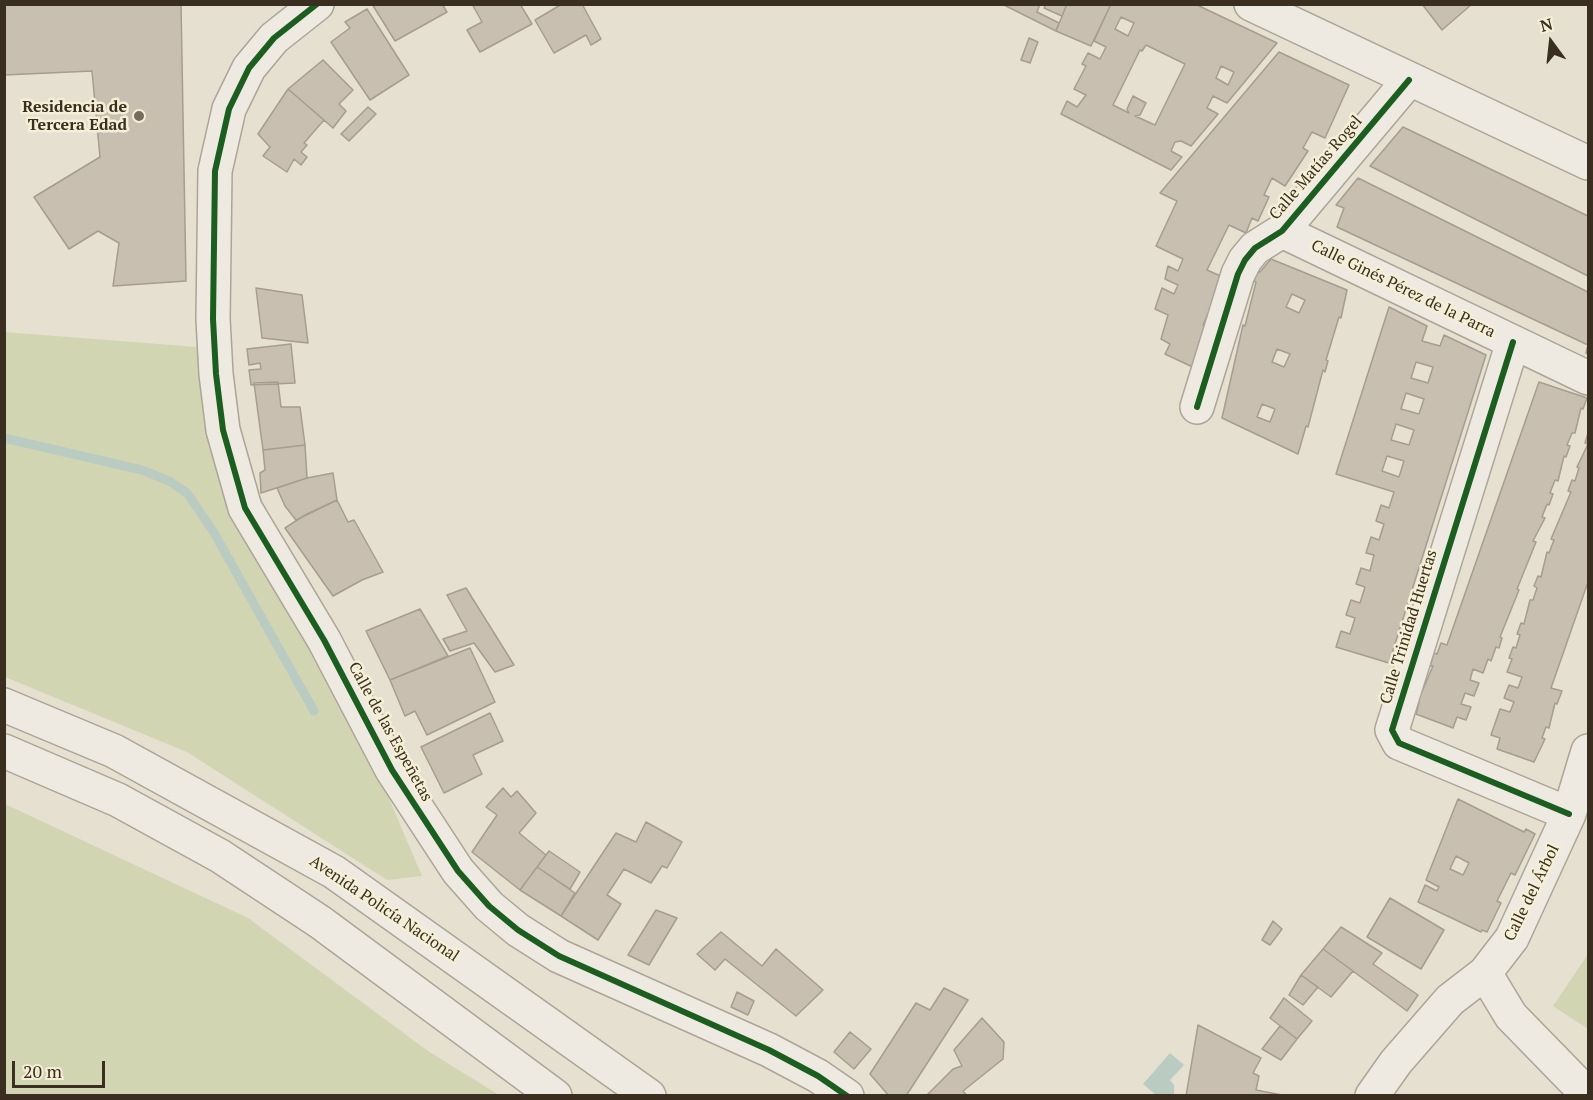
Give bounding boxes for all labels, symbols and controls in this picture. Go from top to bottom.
north arrow [1521,12,1581,72]
text: N [1538,12,1555,37]
place label: Residencia de Tercera Edad [22,97,127,135]
marker: Residencia de Tercera Edad [132,109,146,123]
street label: Calle Matías Rogel [1266,112,1366,224]
street label: Calle Ginés Pérez de la Parra [1308,236,1498,342]
street label: Calle Trinidad Huertas [1376,548,1442,706]
street label: Calle de las Espeñetas [344,659,436,805]
street label: Calle del Árbol [1500,842,1564,944]
street label: Avenida Policía Nacional [306,852,462,966]
scale bar [15,1049,108,1087]
text: 20 m [23,1059,62,1083]

